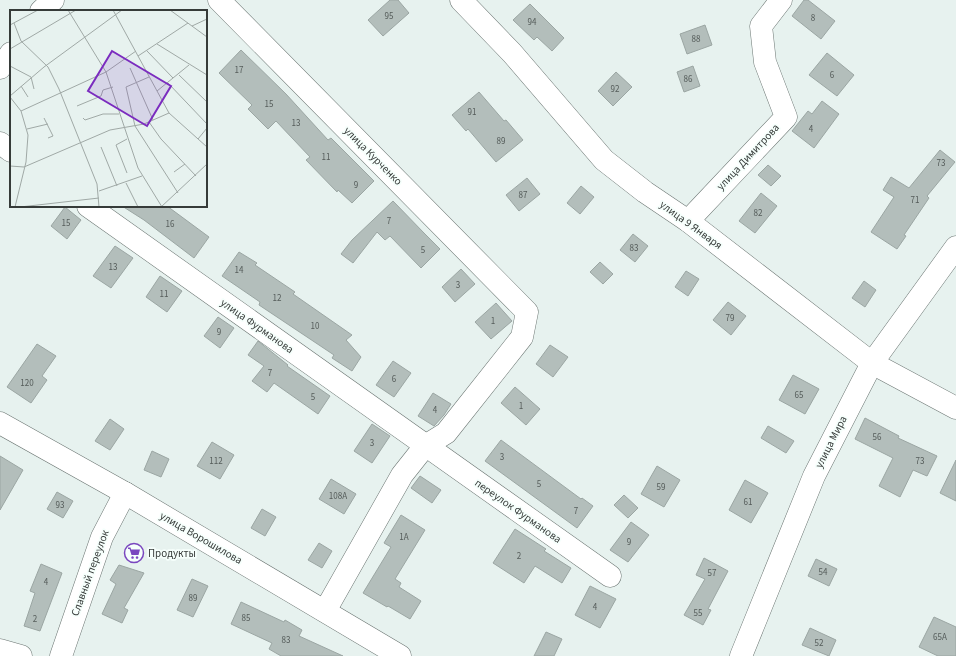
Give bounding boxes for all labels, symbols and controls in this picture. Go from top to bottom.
inset map [10,10,207,207]
house number: 95 [385,10,394,23]
house number: 8 [811,12,816,25]
house number: 94 [528,16,537,29]
house number: 88 [692,33,701,46]
house number: 17 [235,64,244,77]
house number: 6 [830,69,835,82]
house number: 86 [684,73,693,86]
house number: 92 [611,83,620,96]
house number: 15 [265,98,274,111]
house number: 91 [468,106,476,119]
house number: 13 [292,117,301,130]
street label: улица Димитрова [713,121,783,193]
street label: улица Курченко [340,123,406,189]
house number: 4 [809,123,814,136]
house number: 89 [497,135,506,148]
house number: 11 [322,151,330,164]
house number: 73 [937,157,946,170]
house number: 9 [354,179,359,192]
house number: 87 [519,189,528,202]
house number: 71 [911,194,919,207]
street label: улица 9 Января [657,197,725,253]
house number: 82 [754,207,763,220]
house number: 7 [387,215,392,228]
house number: 15 [62,217,71,230]
house number: 16 [166,218,175,231]
house number: 83 [630,242,639,255]
house number: 5 [421,244,426,257]
house number: 13 [109,261,118,274]
house number: 14 [235,264,244,277]
house number: 3 [456,279,461,292]
house number: 11 [160,288,168,301]
house number: 12 [273,292,282,305]
street label: улица Фурманова [217,295,297,357]
house number: 79 [726,312,735,325]
house number: 1 [491,315,495,328]
house number: 10 [311,320,320,333]
house number: 9 [217,326,222,339]
house number: 7 [268,367,273,380]
house number: 6 [392,373,397,386]
house number: 120 [20,377,34,390]
house number: 65 [795,389,804,402]
house number: 5 [311,391,316,404]
house number: 1 [519,400,523,413]
house number: 4 [433,404,438,417]
street label: улица Мира [811,413,851,471]
house number: 56 [873,431,882,444]
house number: 3 [370,437,375,450]
house number: 3 [500,451,505,464]
house number: 112 [209,455,223,468]
house number: 73 [916,455,925,468]
street label: переулок Фурманова [472,475,564,547]
house number: 5 [537,478,542,491]
house number: 59 [657,481,666,494]
house number: 108А [329,490,347,503]
house number: 61 [744,496,752,509]
house number: 93 [56,499,65,512]
house number: 7 [574,505,579,518]
street label: улица Ворошилова [157,508,245,568]
street label: Славный переулок [67,527,113,618]
house number: 1А [399,531,409,544]
house number: 9 [627,536,632,549]
supermarket icon: Продукты [123,542,145,564]
place label: Продукты [148,546,196,561]
house number: 2 [517,550,522,563]
house number: 54 [819,566,828,579]
house number: 57 [708,567,717,580]
house number: 4 [44,576,49,589]
house number: 89 [189,592,198,605]
house number: 4 [593,601,598,614]
house number: 55 [694,607,703,620]
house number: 85 [242,612,251,625]
house number: 2 [33,613,38,626]
house number: 65А [933,631,947,644]
house number: 83 [282,634,291,647]
house number: 52 [815,637,824,650]

